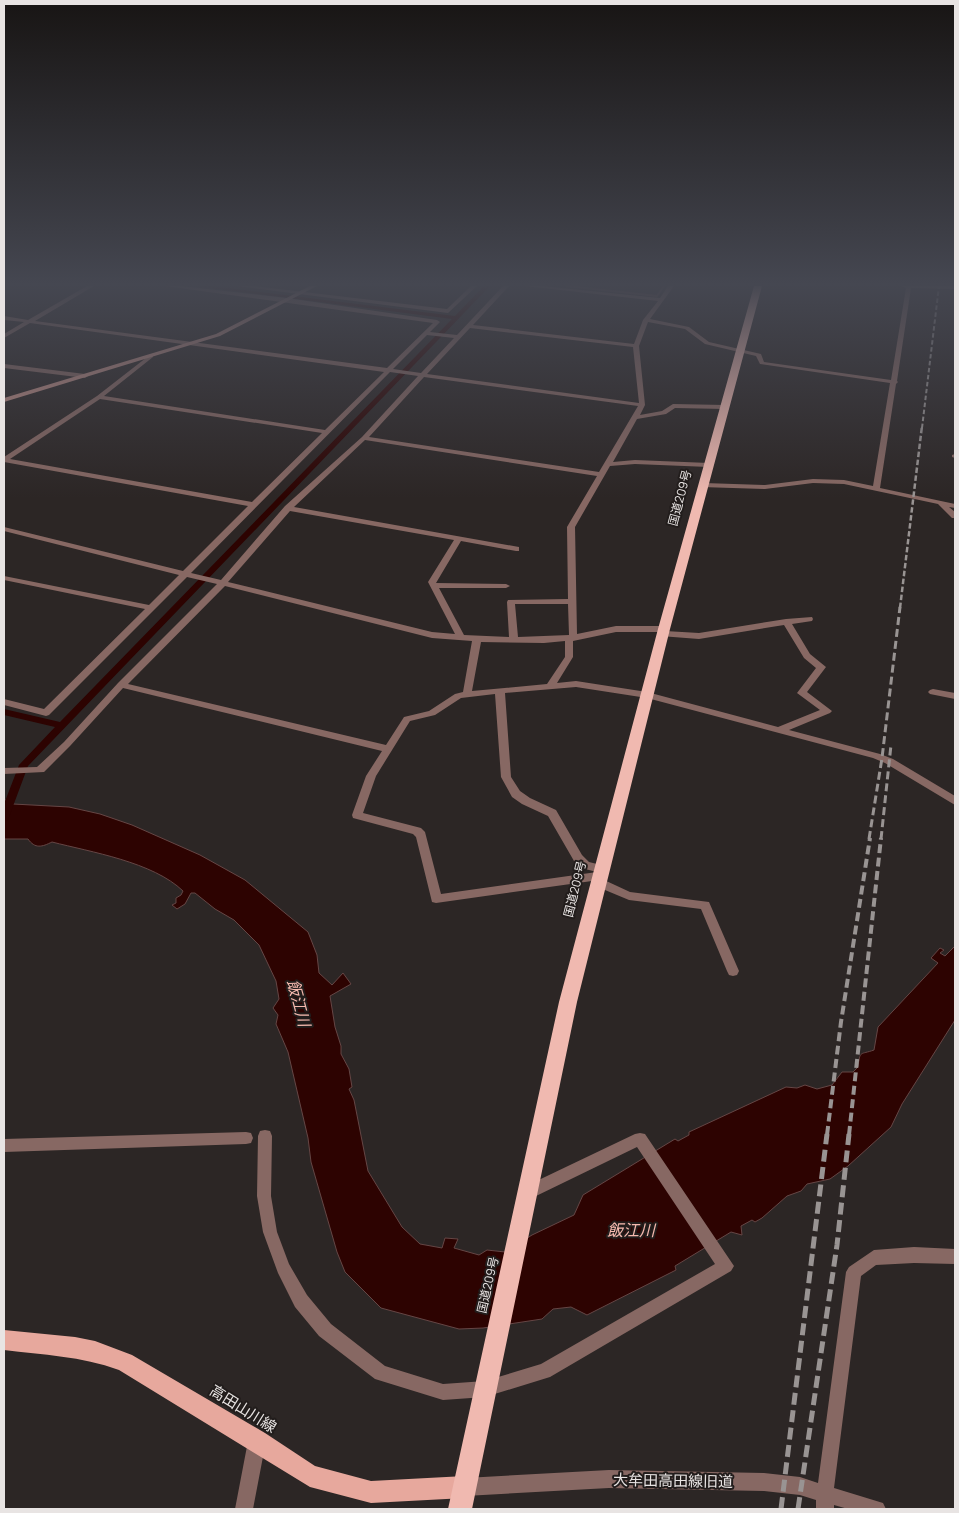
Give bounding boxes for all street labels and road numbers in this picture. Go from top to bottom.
street label: 国道209号 [664,468,695,528]
street label: 国道209号 [559,859,590,919]
street label: 国道209号 [473,1255,502,1315]
street label: 高田山川線 [206,1380,281,1437]
street label: 大牟田高田線旧道 [613,1469,733,1492]

